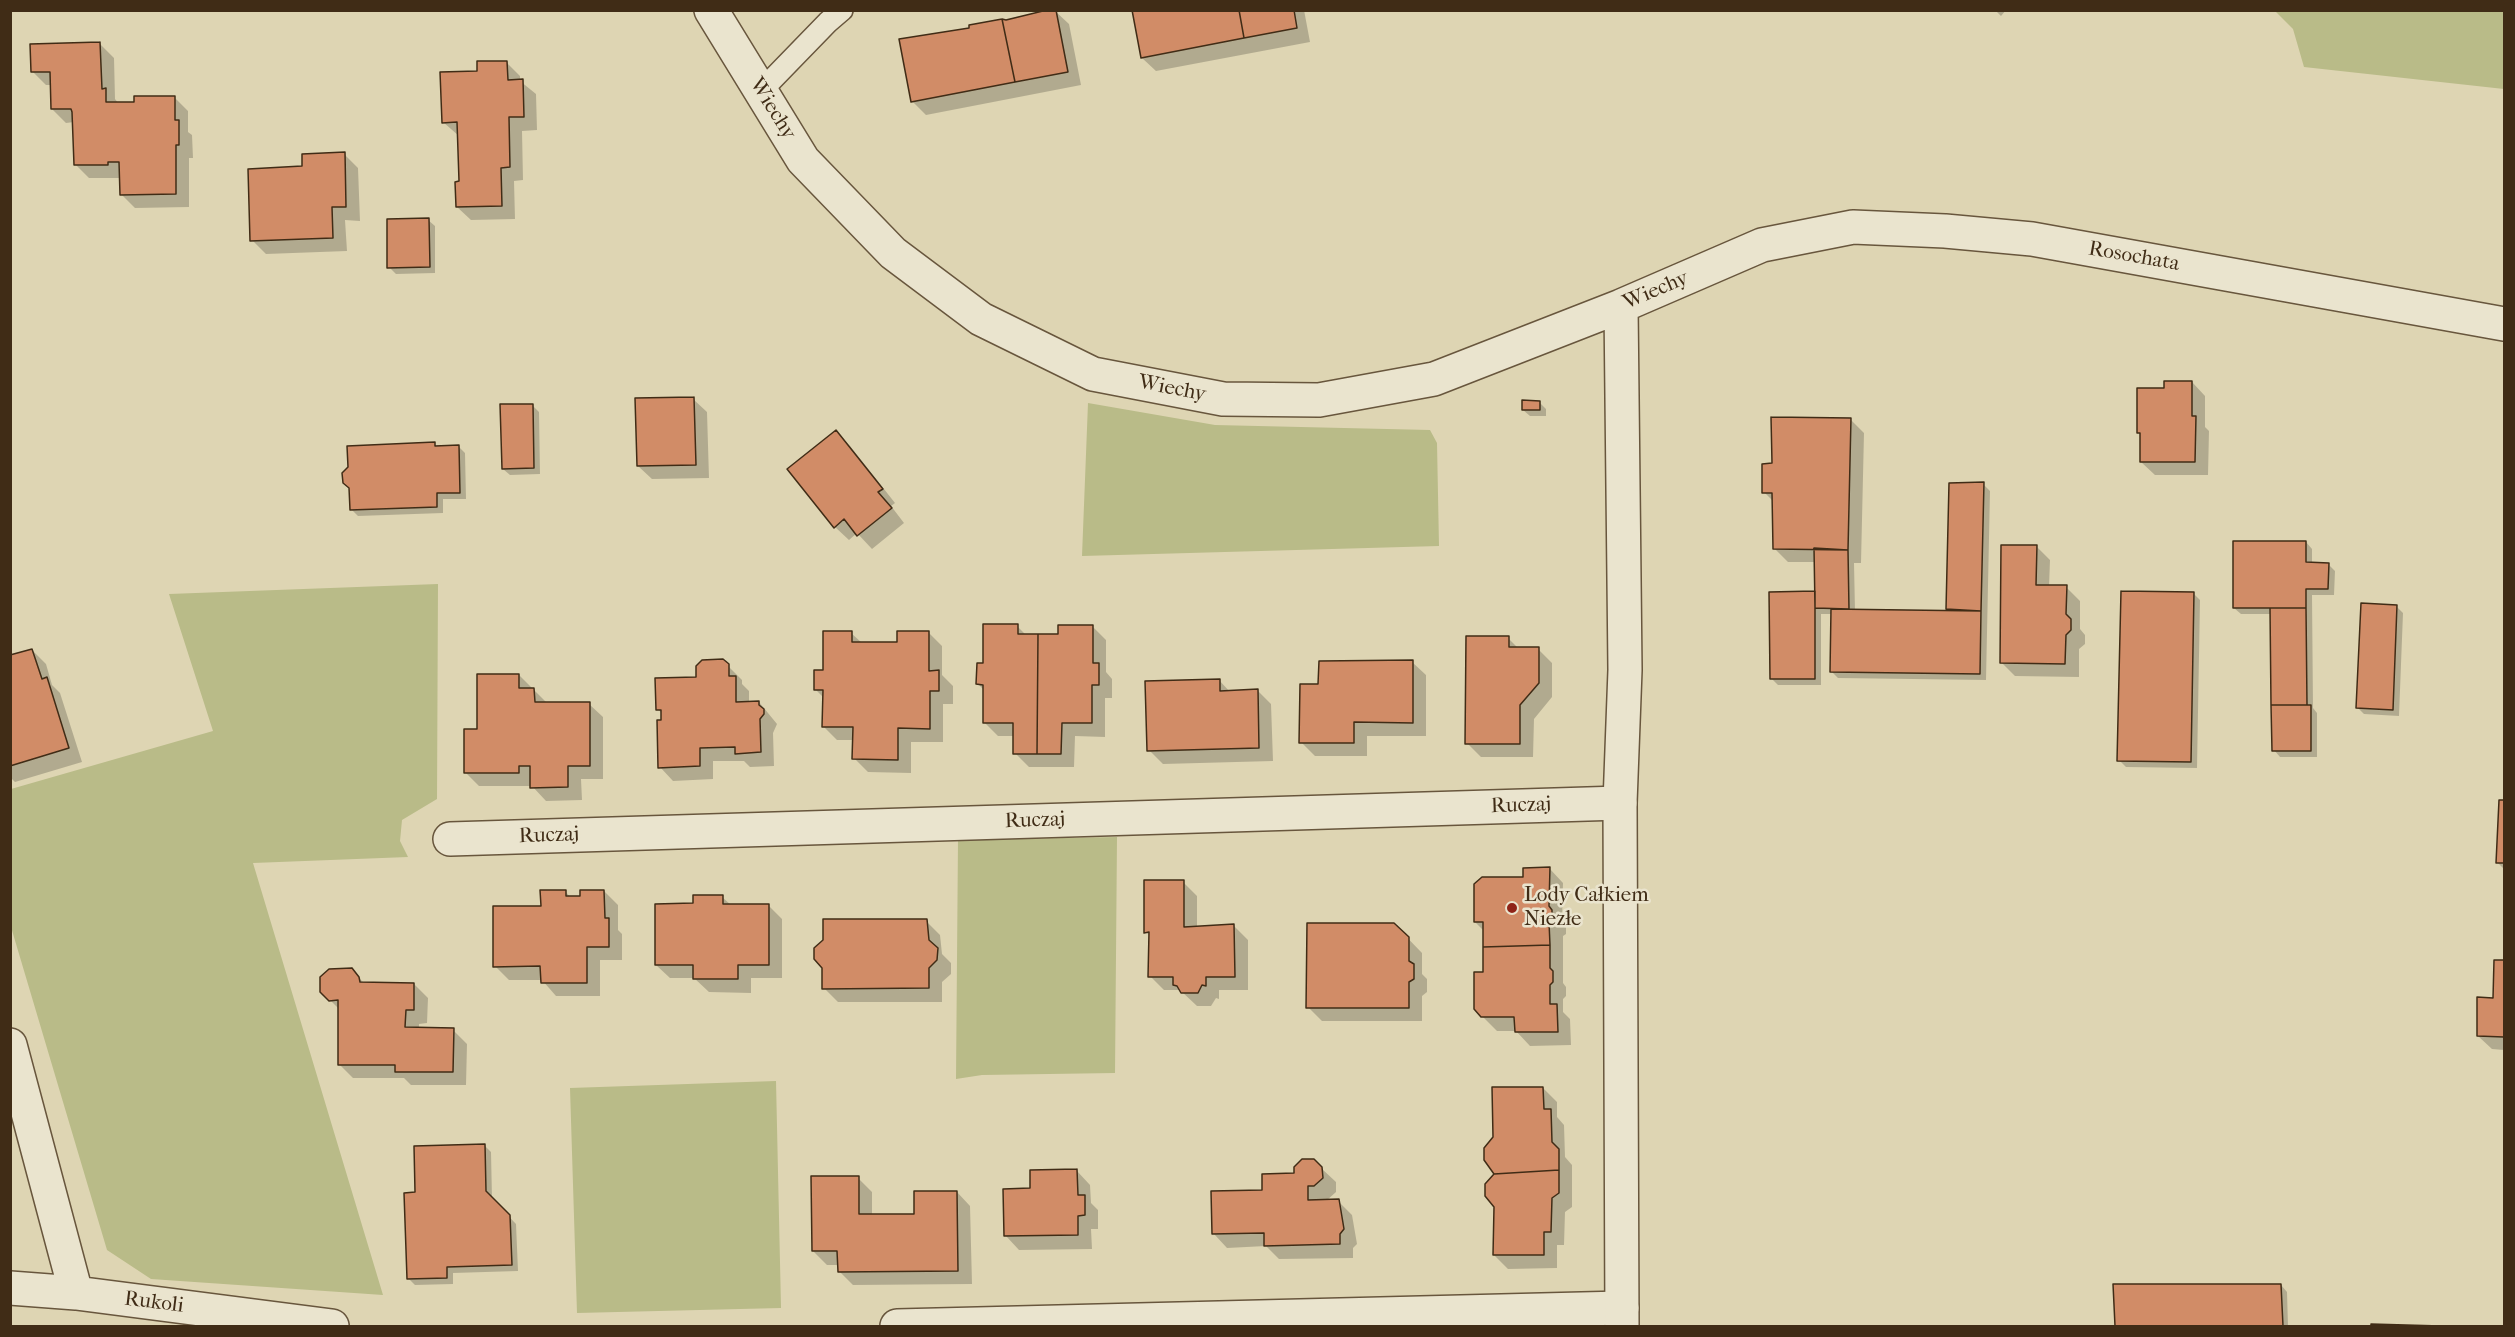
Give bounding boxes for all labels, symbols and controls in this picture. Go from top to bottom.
street label: Wiechy [743,73,801,145]
street label: Rosochata [2087,237,2181,277]
street label: Wiechy [1620,266,1692,316]
street label: Wiechy [1136,370,1208,408]
street label: Ruczaj [1490,792,1552,820]
street label: Ruczaj [1004,807,1066,835]
street label: Ruczaj [518,822,580,850]
place label: Lody Całkiem Niezłe [1524,883,1649,933]
marker: Lody Całkiem Niezłe [1505,901,1519,915]
street label: Rukoli [123,1287,185,1319]

